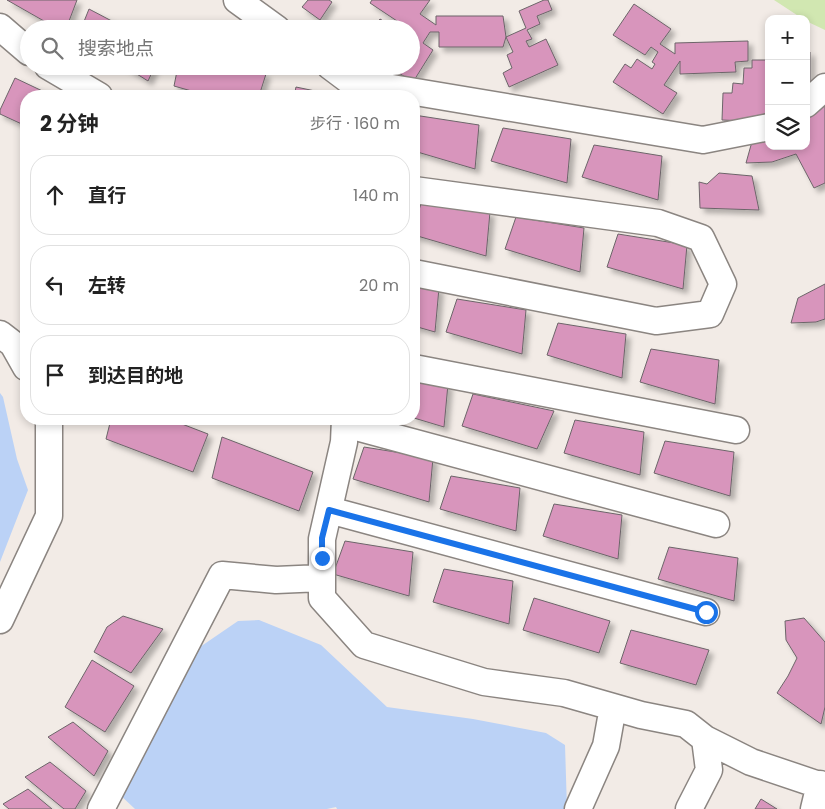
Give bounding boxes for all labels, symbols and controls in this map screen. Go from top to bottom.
map controls [765,15,810,150]
button: + [765,15,810,60]
search box [20,20,420,75]
icon: search [38,34,66,62]
text: 搜索地点 [78,35,154,62]
button: − [765,60,810,105]
button: layers [765,105,810,150]
text: 2 分钟 [40,109,98,138]
text: 步行 · 160 m [310,112,400,135]
icon: ahead [41,181,69,209]
text: 直行 [88,182,126,209]
text: 140 m [353,184,399,207]
icon: left [41,271,69,299]
text: 左转 [88,272,126,299]
text: 20 m [359,274,399,297]
icon: arrive [41,361,69,389]
text: 到达目的地 [88,362,183,389]
route end [311,547,334,570]
route start [695,601,718,624]

